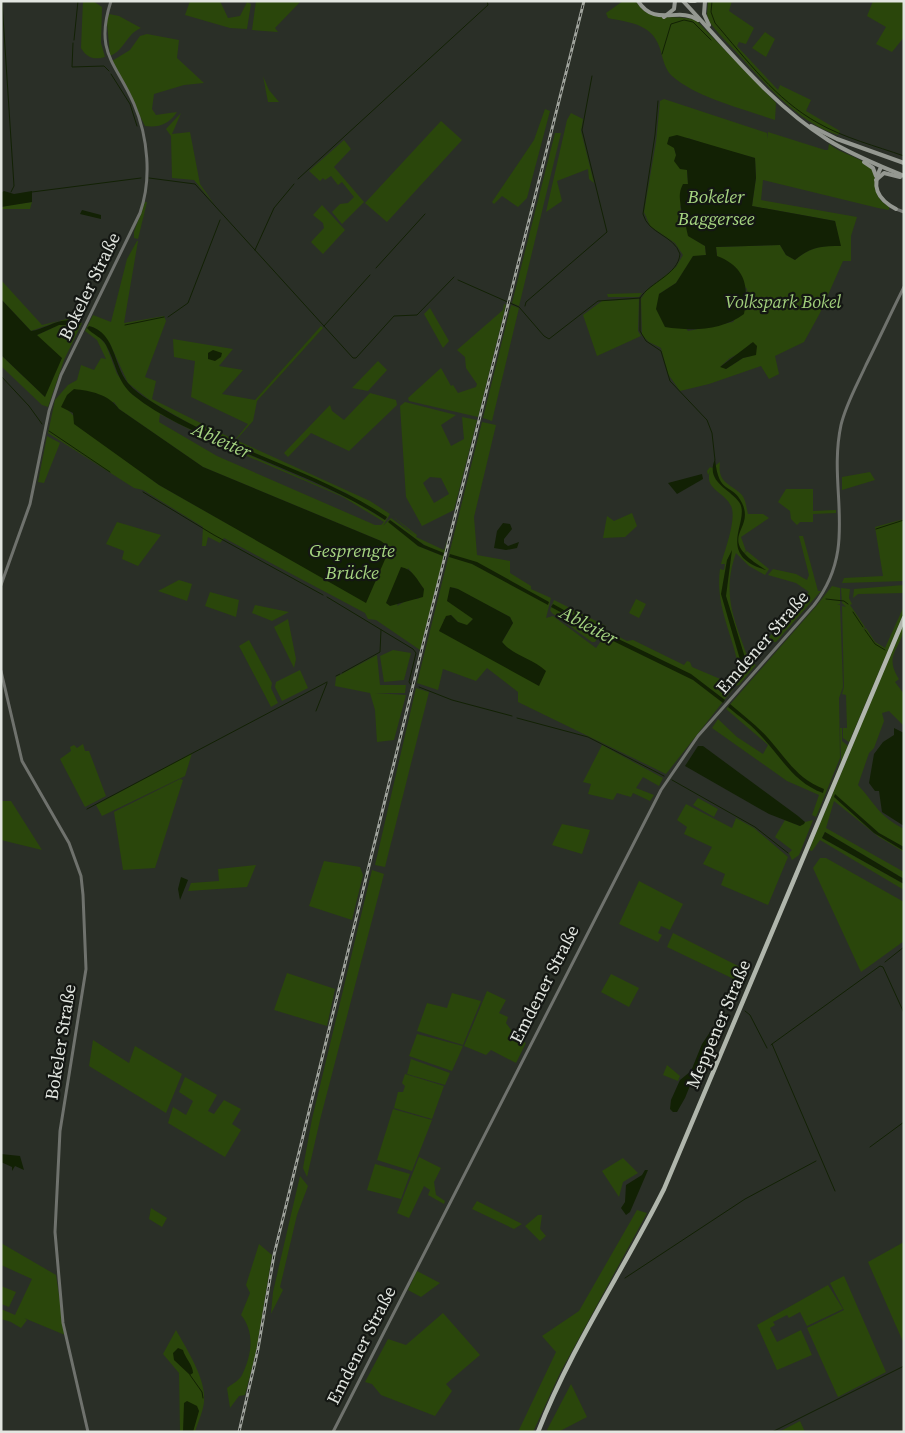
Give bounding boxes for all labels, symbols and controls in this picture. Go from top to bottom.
water label: Bokeler Baggersee [676,183,755,231]
street label: Bokeler Straße [52,228,126,344]
park label: Volkspark Bokel [725,289,841,314]
water label: Ableiter [187,415,257,465]
water label: Gesprengte Brücke [309,537,395,585]
street label: Emdener Straße [710,585,814,699]
water label: Ableiter [555,598,624,652]
street label: Emdener Straße [503,921,585,1047]
street label: Meppener Straße [680,956,756,1092]
street label: Bokeler Straße [38,982,82,1102]
street label: Emdener Straße [320,1282,402,1408]

